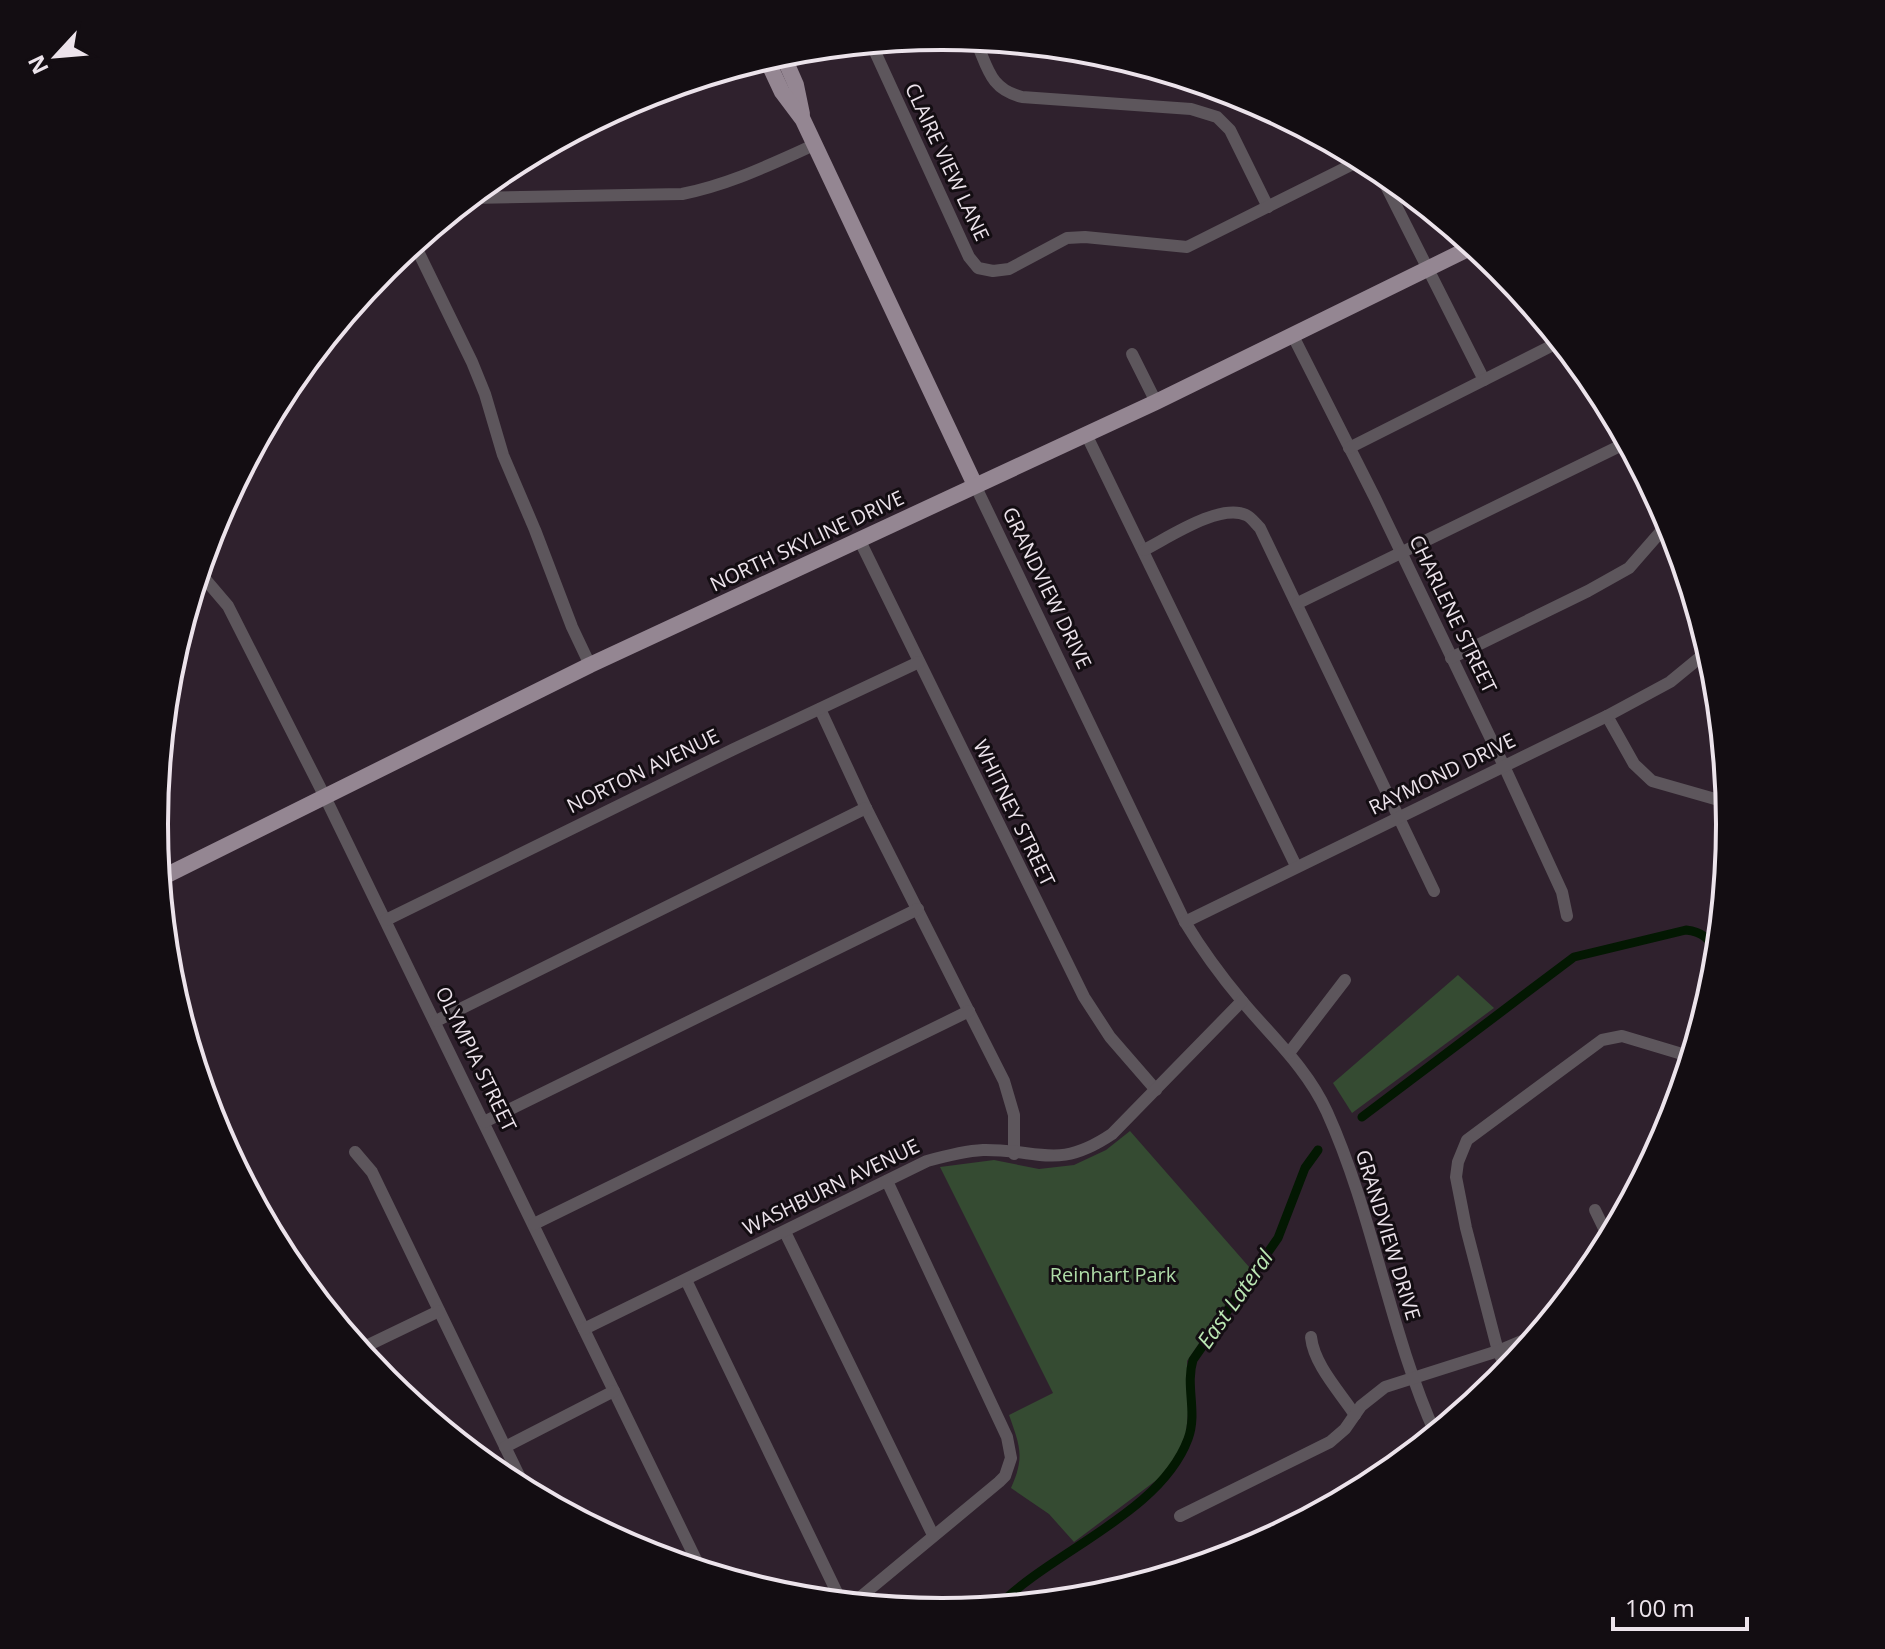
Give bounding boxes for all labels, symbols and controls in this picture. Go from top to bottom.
north arrow [16,16,96,96]
text: N [20,51,55,80]
street label: CLAIRE VIEW LANE [899,78,996,245]
street label: NORTH SKYLINE DRIVE [705,484,908,597]
street label: GRANDVIEW DRIVE [997,502,1098,673]
street label: CHARLENE STREET [1403,530,1503,697]
street label: NORTON AVENUE [562,722,723,819]
street label: RAYMOND DRIVE [1364,726,1520,821]
street label: WHITNEY STREET [967,735,1062,891]
street label: OLYMPIA STREET [430,982,523,1136]
street label: WASHBURN AVENUE [738,1132,924,1241]
street label: GRANDVIEW DRIVE [1350,1146,1427,1323]
water label: East Lateral [1189,1243,1279,1354]
park label: Reinhart Park [1050,1261,1177,1288]
scale bar [1613,1581,1747,1631]
text: 100 m [1625,1591,1695,1624]

